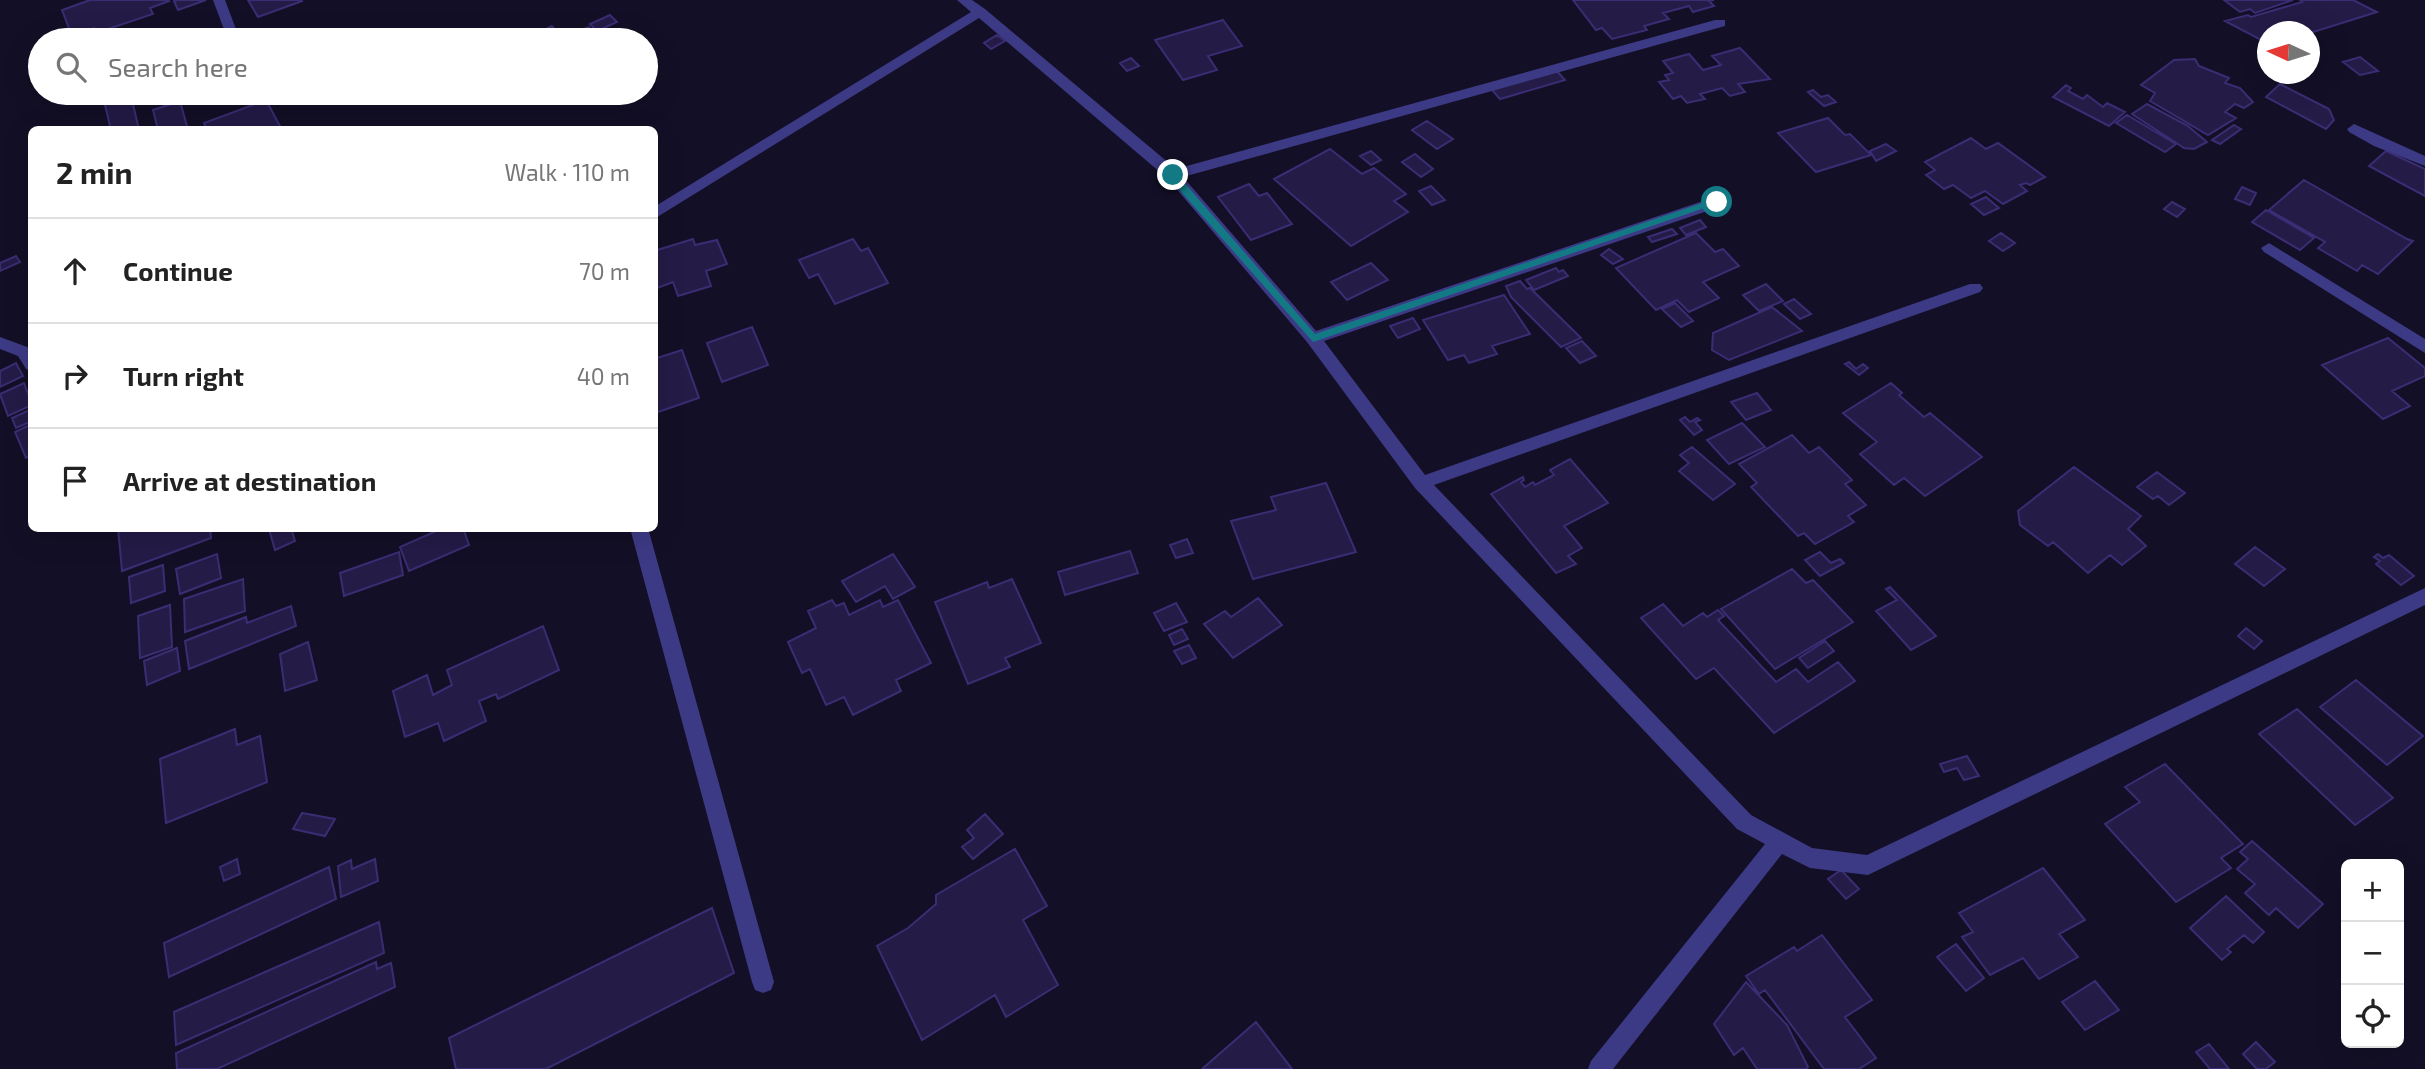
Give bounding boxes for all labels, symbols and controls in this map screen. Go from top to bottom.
north arrow [2257,21,2320,84]
search box [28,28,658,105]
icon: search [52,48,90,86]
text: Search here [108,51,248,82]
text: 2 min [56,154,133,190]
text: Walk · 110 m [504,158,630,186]
route end [1157,159,1188,190]
route start [1701,186,1732,217]
icon: ahead [56,252,94,290]
text: Continue [123,255,233,286]
text: 70 m [579,257,630,285]
icon: right [56,357,94,395]
text: Turn right [123,360,244,391]
text: 40 m [577,362,630,390]
icon: arrive [56,462,94,500]
text: Arrive at destination [123,465,376,496]
map controls [2341,859,2404,1048]
button: + [2341,859,2404,922]
button: − [2341,922,2404,985]
button: locate [2341,985,2404,1048]

